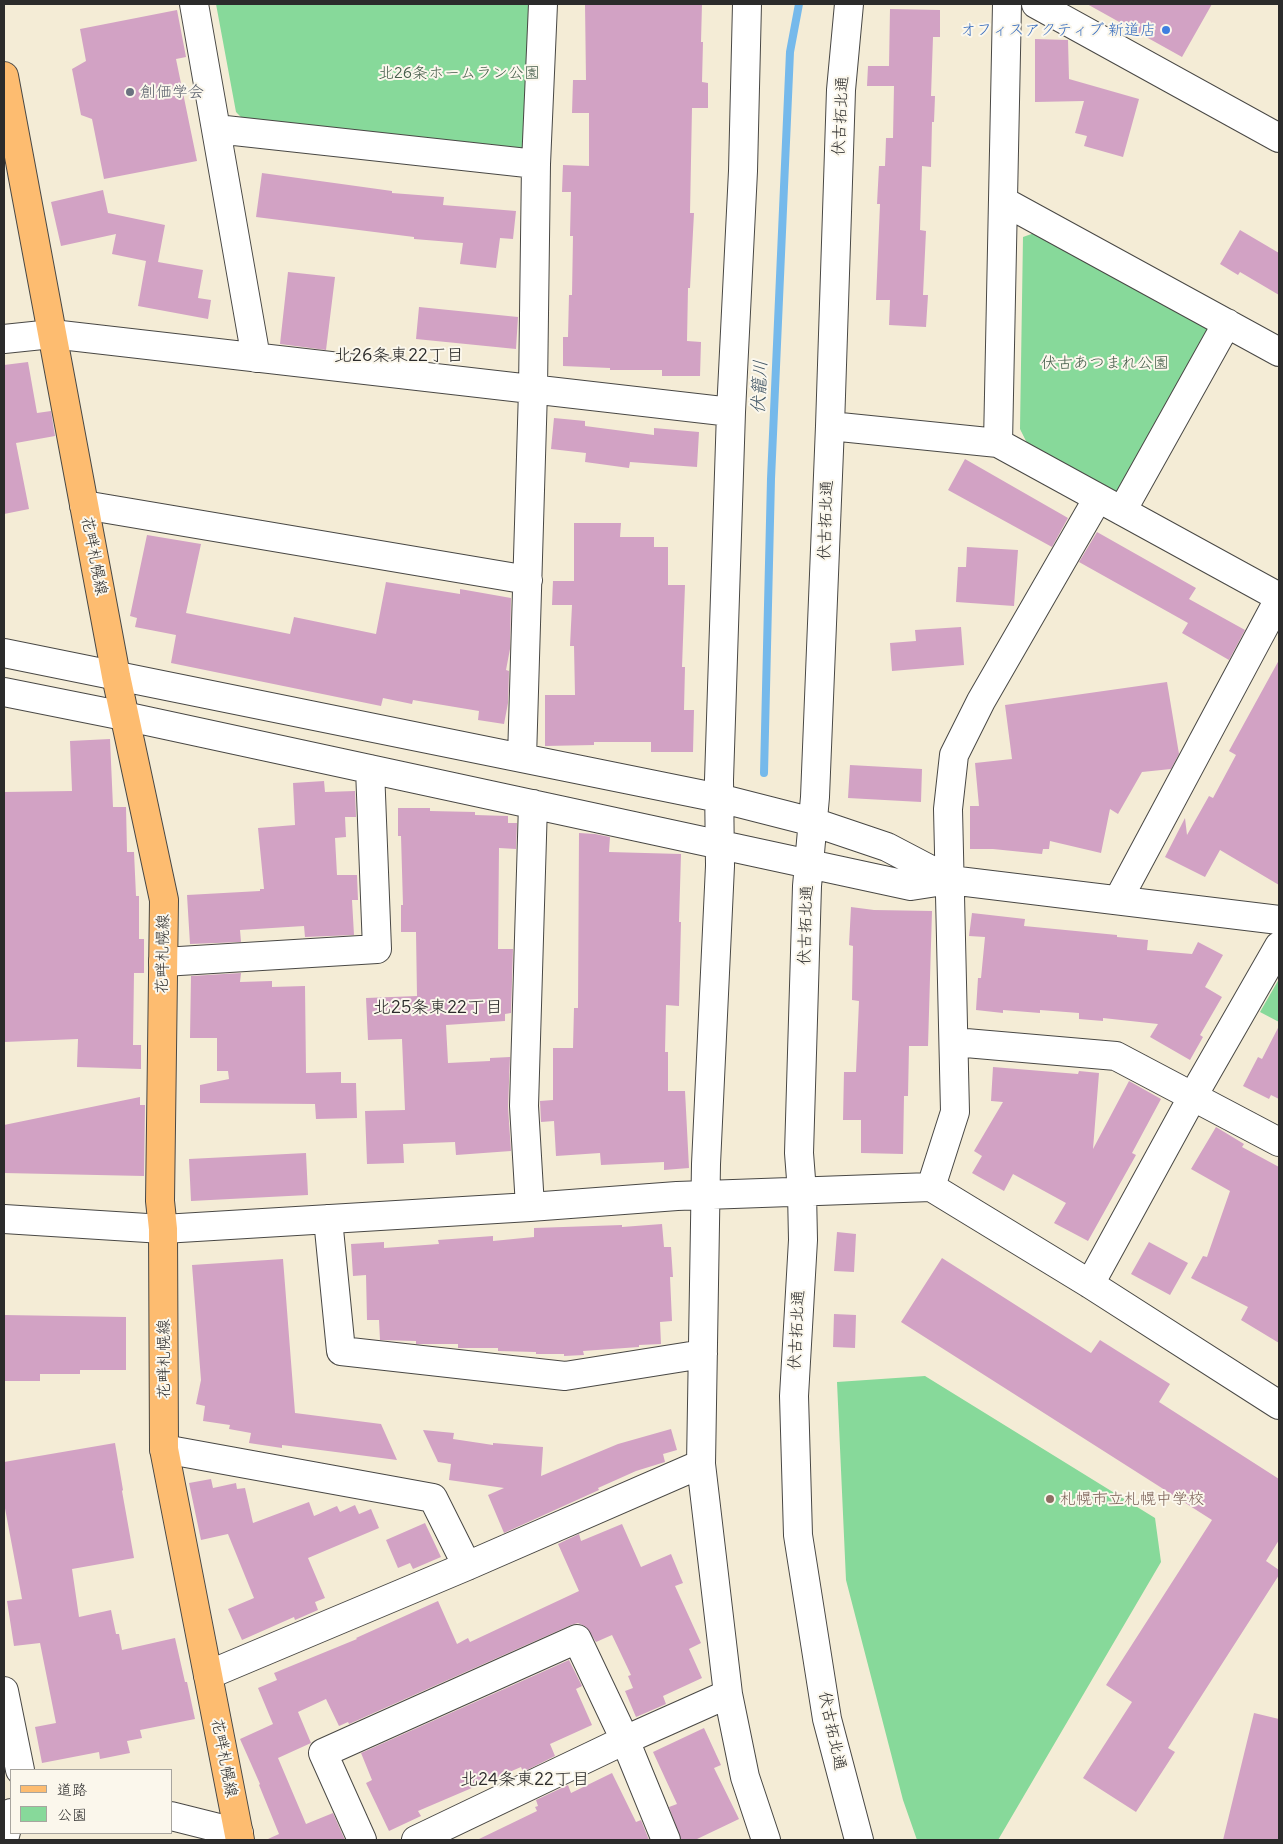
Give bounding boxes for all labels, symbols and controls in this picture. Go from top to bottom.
place label: オフィスアクティブ 新道店 [960,20,1156,40]
marker: オフィスアクティブ 新道店 [1160,24,1172,36]
park label: 北26条ホームラン公園 [378,63,540,83]
street label: 伏古拓北通 [829,76,853,156]
place label: 創価学会 [140,82,204,102]
marker: 創価学会 [124,86,136,98]
district label: 北26条東22丁目 [334,345,464,367]
park label: 伏古あつまれ公園 [1041,353,1169,373]
water label: 伏籠川 [748,359,772,415]
street label: 伏古拓北通 [815,480,837,560]
street label: 花畔札幌線 [77,515,111,597]
street label: 伏古拓北通 [795,885,817,965]
street label: 花畔札幌線 [153,914,173,994]
district label: 北25条東22丁目 [373,997,503,1019]
street label: 伏古拓北通 [785,1290,809,1370]
street label: 花畔札幌線 [154,1319,174,1399]
place label: 札幌市立札幌中学校 [1060,1489,1204,1509]
marker: 札幌市立札幌中学校 [1044,1493,1056,1505]
street label: 伏古拓北通 [814,1690,850,1772]
street label: 花畔札幌線 [207,1717,241,1799]
legend [10,1769,172,1834]
district label: 北24条東22丁目 [460,1769,590,1791]
text: 道路 [57,1780,87,1799]
text: 公園 [57,1805,87,1824]

